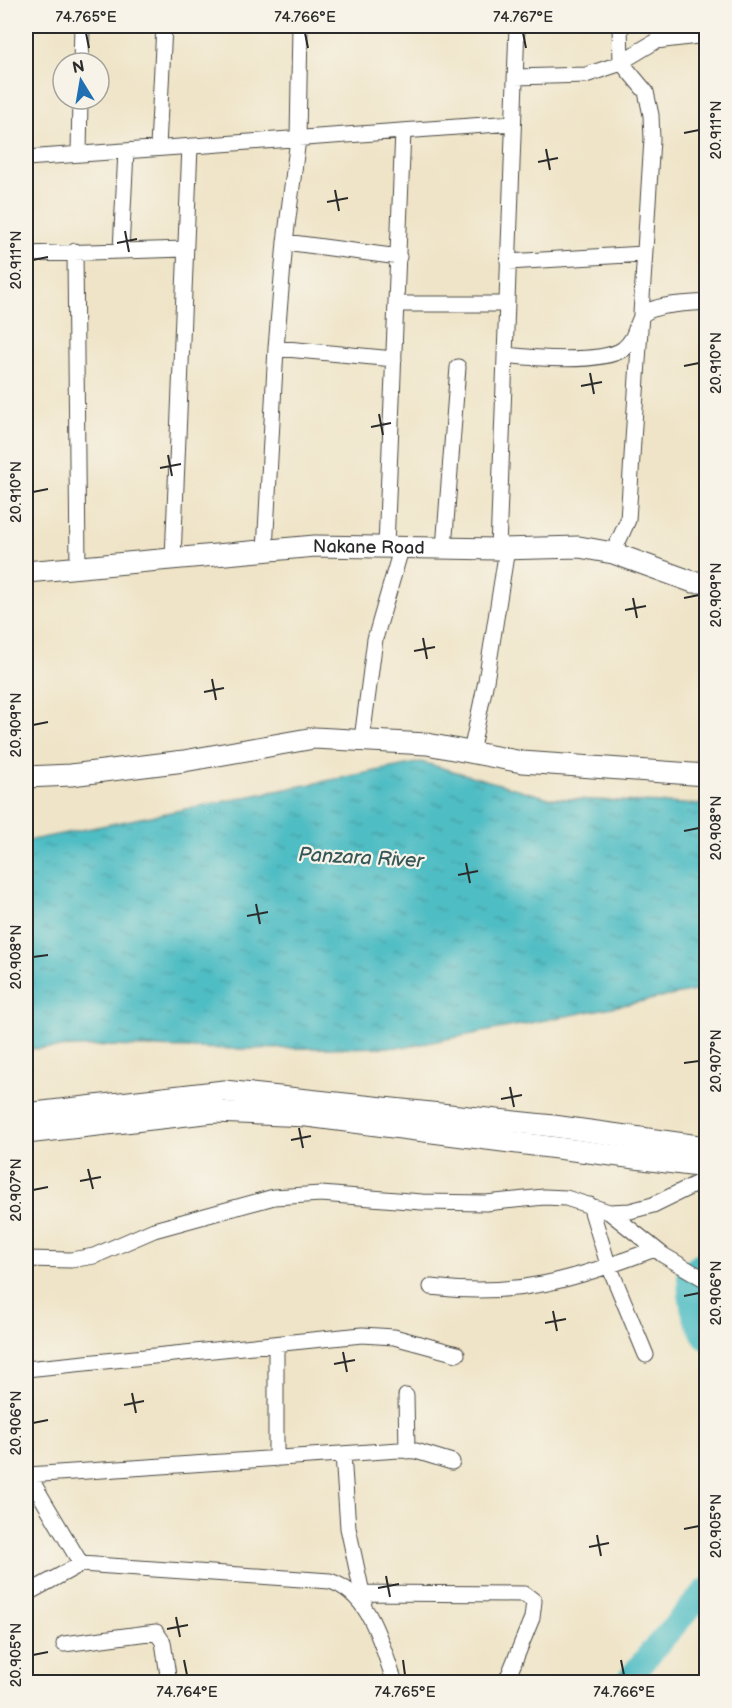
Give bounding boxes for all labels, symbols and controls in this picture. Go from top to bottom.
text: 74.765°E [55,8,117,27]
text: 74.766°E [274,8,336,27]
text: 74.767°E [493,8,553,27]
north arrow [51,51,111,111]
text: N [71,57,86,78]
text: 20.911°N [707,100,726,160]
text: 20.911°N [7,230,26,290]
text: 20.910°N [707,332,726,394]
text: 20.910°N [7,461,26,523]
street label: Nakane Road [313,535,425,558]
text: 20.909°N [707,563,726,627]
text: 20.909°N [7,693,26,757]
text: 20.908°N [707,795,726,861]
water label: Panzara River [298,843,426,873]
text: 20.908°N [7,924,26,990]
text: 20.907°N [707,1029,726,1093]
text: 20.907°N [7,1158,26,1222]
text: 20.906°N [707,1260,726,1326]
text: 20.906°N [7,1390,26,1456]
text: 20.905°N [707,1494,726,1558]
text: 20.905°N [7,1623,26,1687]
text: 74.764°E [156,1683,218,1702]
text: 74.765°E [374,1683,436,1702]
text: 74.766°E [593,1683,655,1702]

